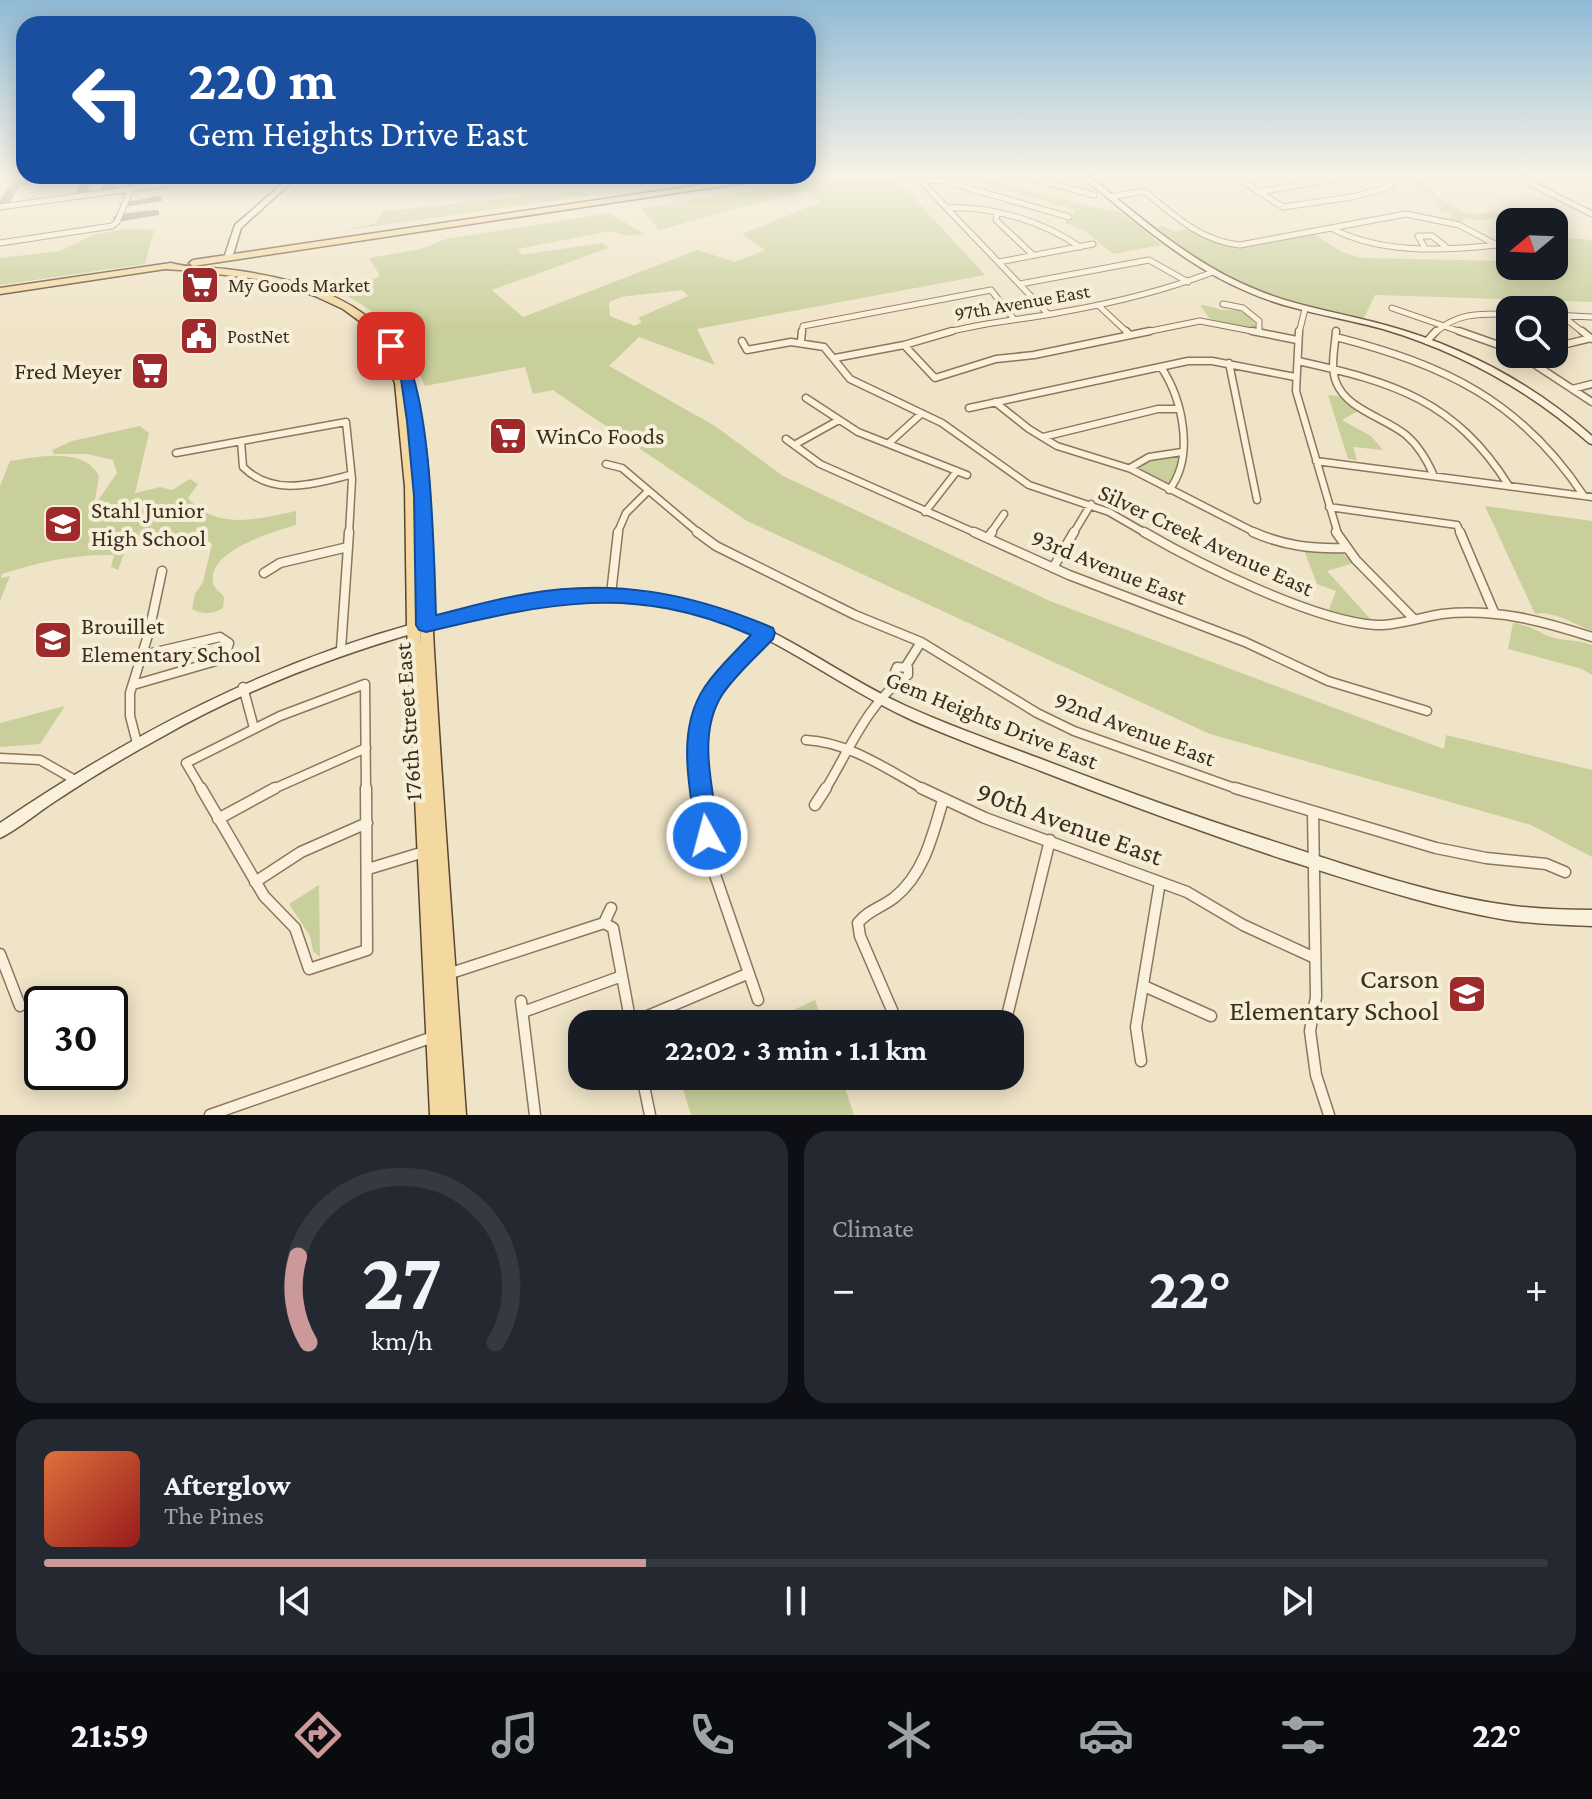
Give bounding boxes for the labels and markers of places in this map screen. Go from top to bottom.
supermarket icon: My Goods Market [179,264,221,306]
place label: My Goods Market [228,274,370,297]
pin [357,312,425,380]
public building icon: PostNet [178,315,220,357]
place label: PostNet [227,325,290,347]
supermarket icon: Fred Meyer [129,350,171,392]
place label: Fred Meyer [14,357,122,384]
supermarket icon: WinCo Foods [487,415,529,457]
place label: WinCo Foods [536,422,664,449]
place label: Stahl Junior High School [91,496,206,551]
school or university icon: Stahl Junior High School [42,503,84,545]
place label: Brouillet Elementary School [81,612,261,667]
school or university icon: Brouillet Elementary School [32,619,74,661]
place label: Carson Elementary School [1229,963,1439,1026]
school or university icon: Carson Elementary School [1446,973,1488,1015]

